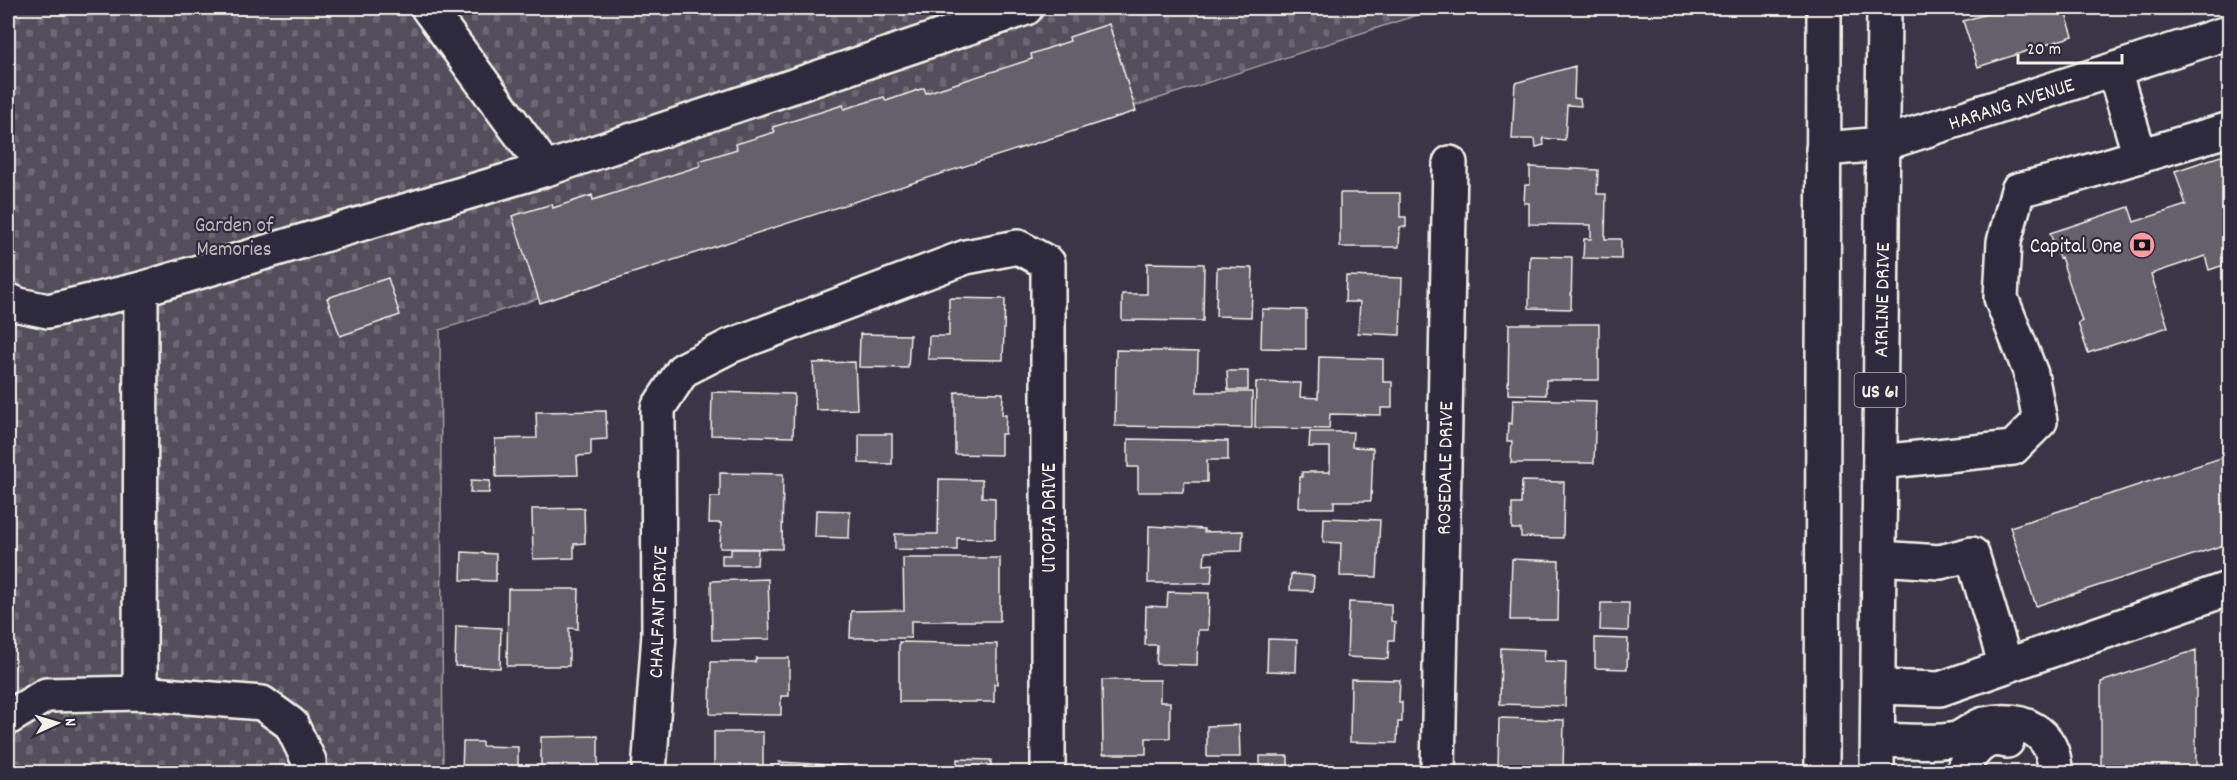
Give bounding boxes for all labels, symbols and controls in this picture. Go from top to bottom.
scale bar [2018,27,2122,65]
text: 20 m [2027,38,2061,63]
street label: HARANG AVENUE [1945,71,2079,140]
park label: Garden of Memories [195,212,274,266]
bank icon: Capital One [2127,230,2157,260]
place label: Capital One [2030,233,2122,263]
street label: AIRLINE DRIVE [1868,242,1900,358]
road number: US 61 [1854,373,1906,407]
street label: ROSEDALE DRIVE [1431,401,1463,535]
street label: UTOPIA DRIVE [1036,462,1066,573]
street label: CHALFANT DRIVE [643,545,677,679]
north arrow [27,693,87,753]
text: N [58,717,81,727]

